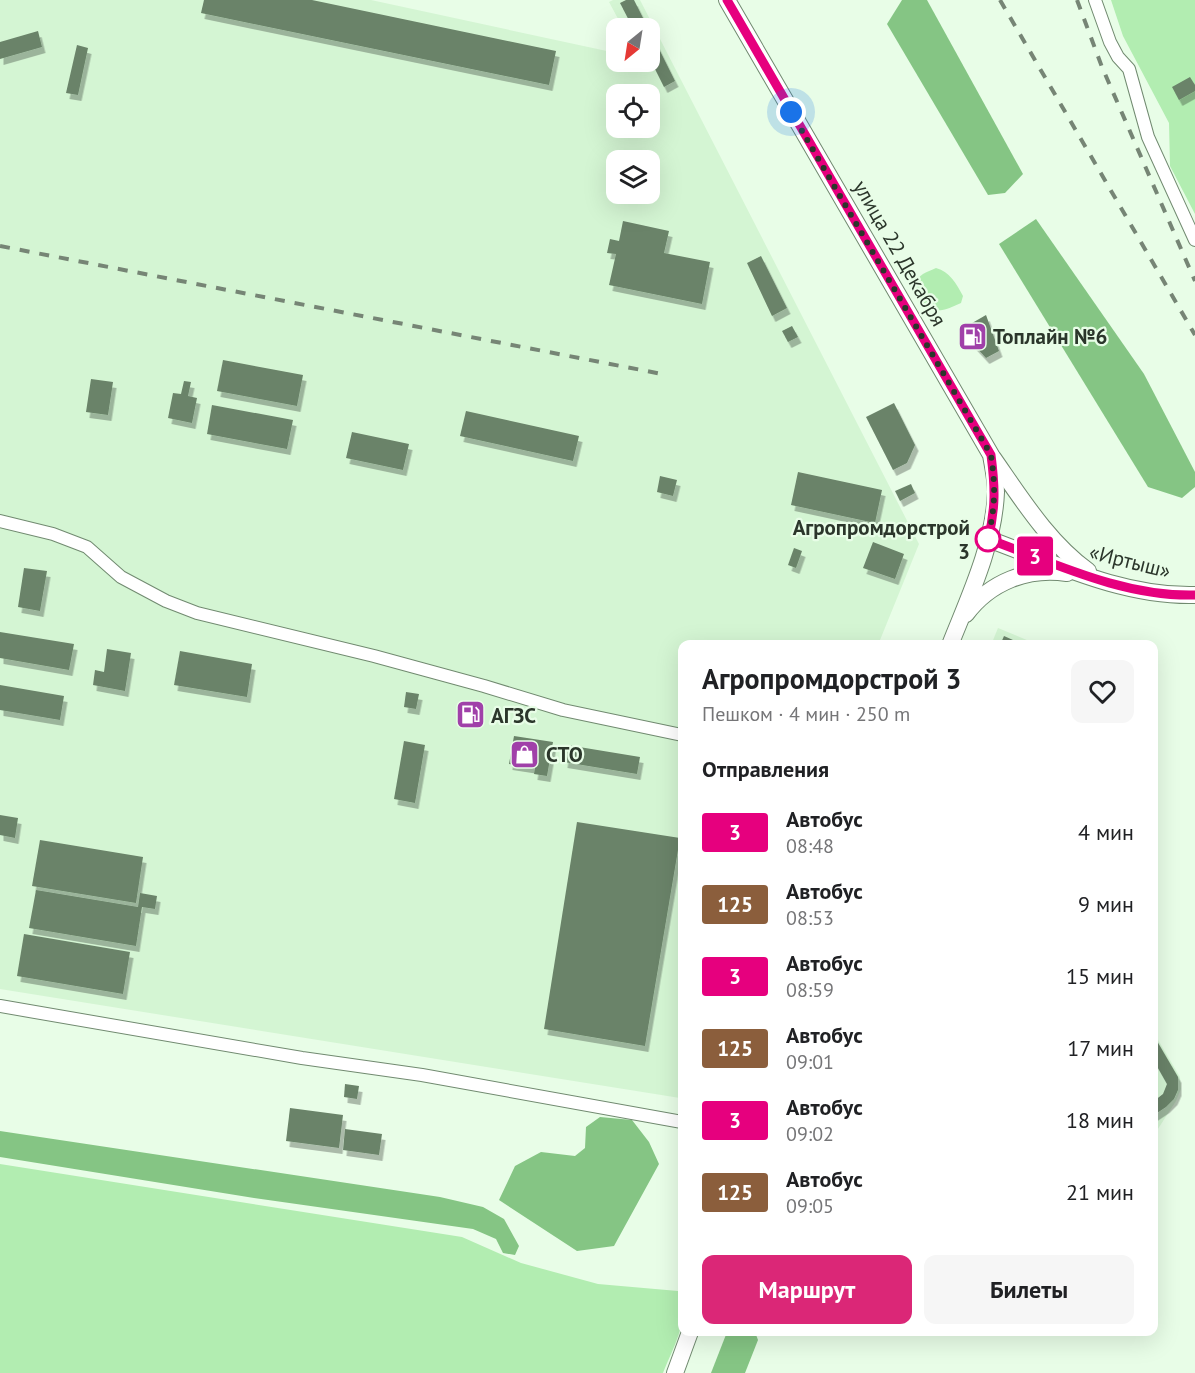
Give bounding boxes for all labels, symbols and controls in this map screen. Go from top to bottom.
north arrow [606,18,660,72]
map controls [606,18,660,204]
button: locate [606,84,660,138]
your location [776,97,806,127]
button: layers [606,150,660,204]
street label: улица 22 Декабря [847,175,953,331]
fuel station icon: Топлайн №6 [956,320,988,352]
place label: Топлайн №6 [993,323,1107,350]
place label: Агропромдорстрой 3 [793,514,970,565]
marker: Агропромдорстрой 3 [975,526,1001,552]
line badge: 3 [1016,536,1054,576]
street label: «Иртыш» [1086,538,1174,584]
text: 3 [1029,543,1041,570]
text: Агропромдорстрой 3 [702,660,961,697]
button: heart [1071,660,1134,723]
fuel station icon: АГЗС [454,699,486,731]
text: Пешком · 4 мин · 250 m [702,701,910,727]
place label: АГЗС [491,702,536,729]
shop icon: СТО [509,738,541,770]
place label: СТО [546,741,583,768]
text: Отправления [702,755,829,783]
text: Автобус [786,805,863,833]
text: 4 мин [1078,818,1134,846]
text: 3 [729,819,741,846]
text: 08:48 [786,833,834,859]
text: Автобус [786,877,863,905]
text: 9 мин [1078,890,1134,918]
text: 125 [717,891,753,918]
text: 08:53 [786,905,834,931]
text: Автобус [786,949,863,977]
text: 15 мин [1066,962,1134,990]
text: 3 [729,963,741,990]
text: 08:59 [786,977,834,1003]
text: Автобус [786,1021,863,1049]
text: 17 мин [1067,1034,1134,1062]
text: 125 [717,1035,753,1062]
text: 09:01 [786,1049,834,1075]
text: Автобус [786,1093,863,1121]
text: 18 мин [1066,1106,1134,1134]
text: 3 [729,1107,741,1134]
text: 09:02 [786,1121,834,1147]
text: Автобус [786,1165,863,1193]
text: 21 мин [1066,1178,1134,1206]
text: 125 [717,1179,753,1206]
text: 09:05 [786,1193,834,1219]
button: Маршрут [702,1255,912,1324]
button: Билеты [924,1255,1134,1324]

